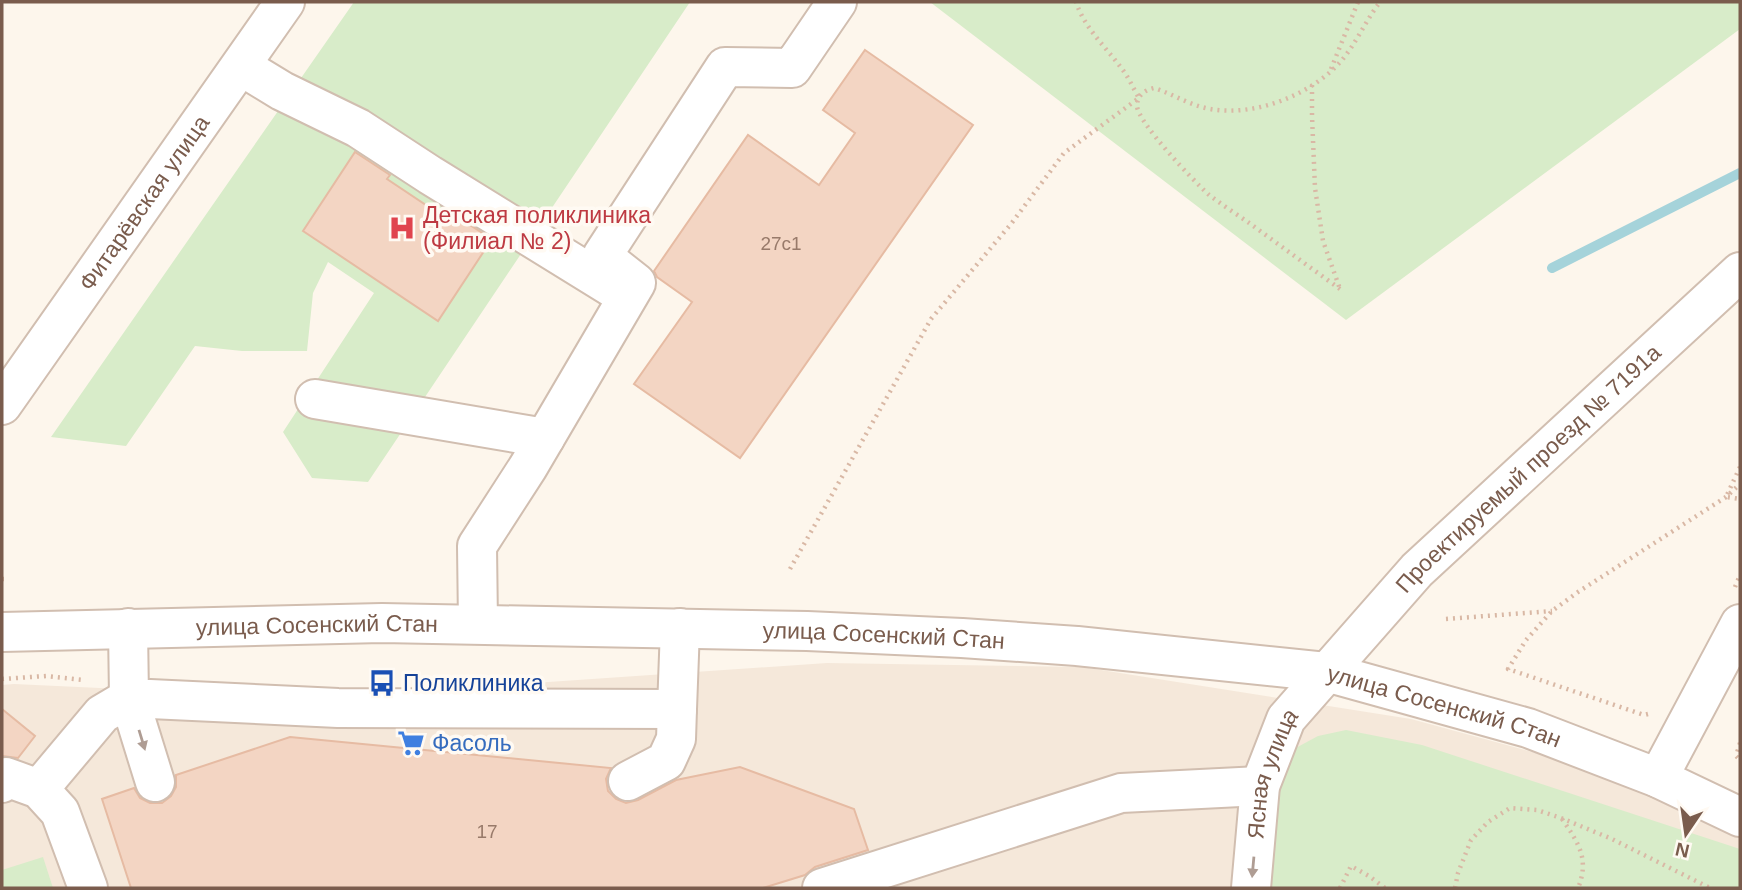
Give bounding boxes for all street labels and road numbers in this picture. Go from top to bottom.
street label: Фитарёвская улица [74,110,214,295]
street label: Проектируемый проезд № 7191а [1390,339,1666,598]
street label: улица Сосенский Стан [196,610,438,640]
street label: улица Сосенский Стан [763,617,1006,654]
street label: улица Сосенский Стан [1324,660,1565,753]
street label: Ясная улица [1242,702,1303,840]

